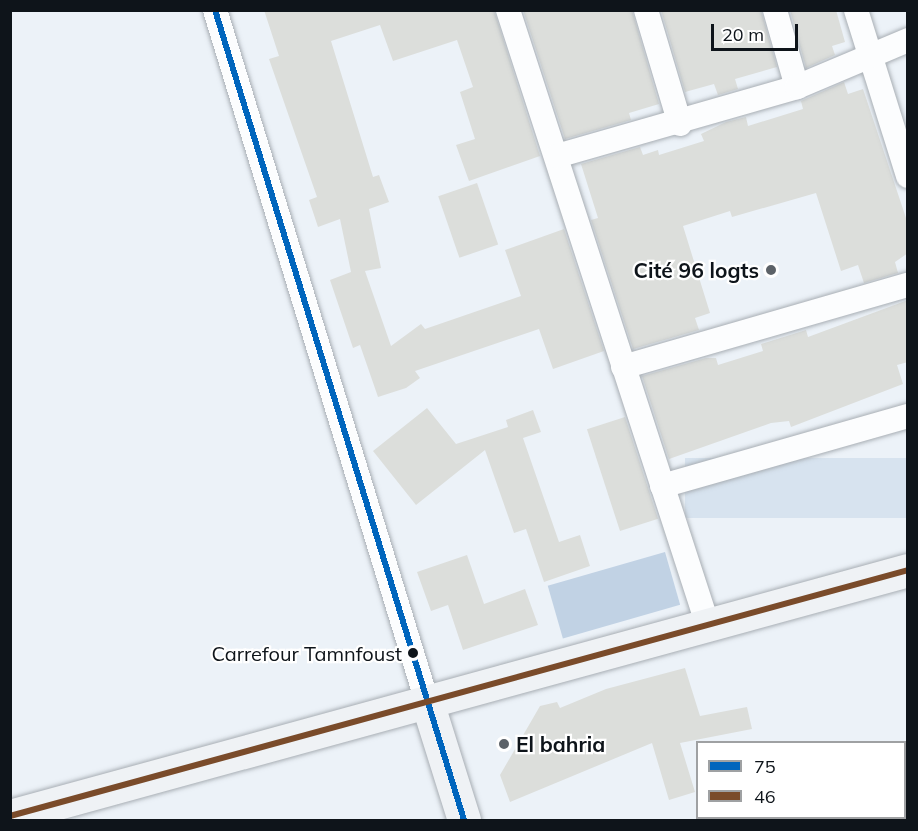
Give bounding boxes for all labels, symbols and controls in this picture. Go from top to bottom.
scale bar [714,12,801,50]
text: 20 m [722,23,764,46]
place label: Cité 96 logts [634,257,759,283]
marker: Cité 96 logts [764,263,778,277]
place label: Carrefour Tamnfoust [211,641,402,665]
marker: Carrefour Tamnfoust [407,647,419,659]
place label: El bahria [516,731,605,757]
marker: El bahria [497,737,511,751]
legend [696,741,906,819]
text: 75 [754,755,776,778]
text: 46 [754,785,776,808]

